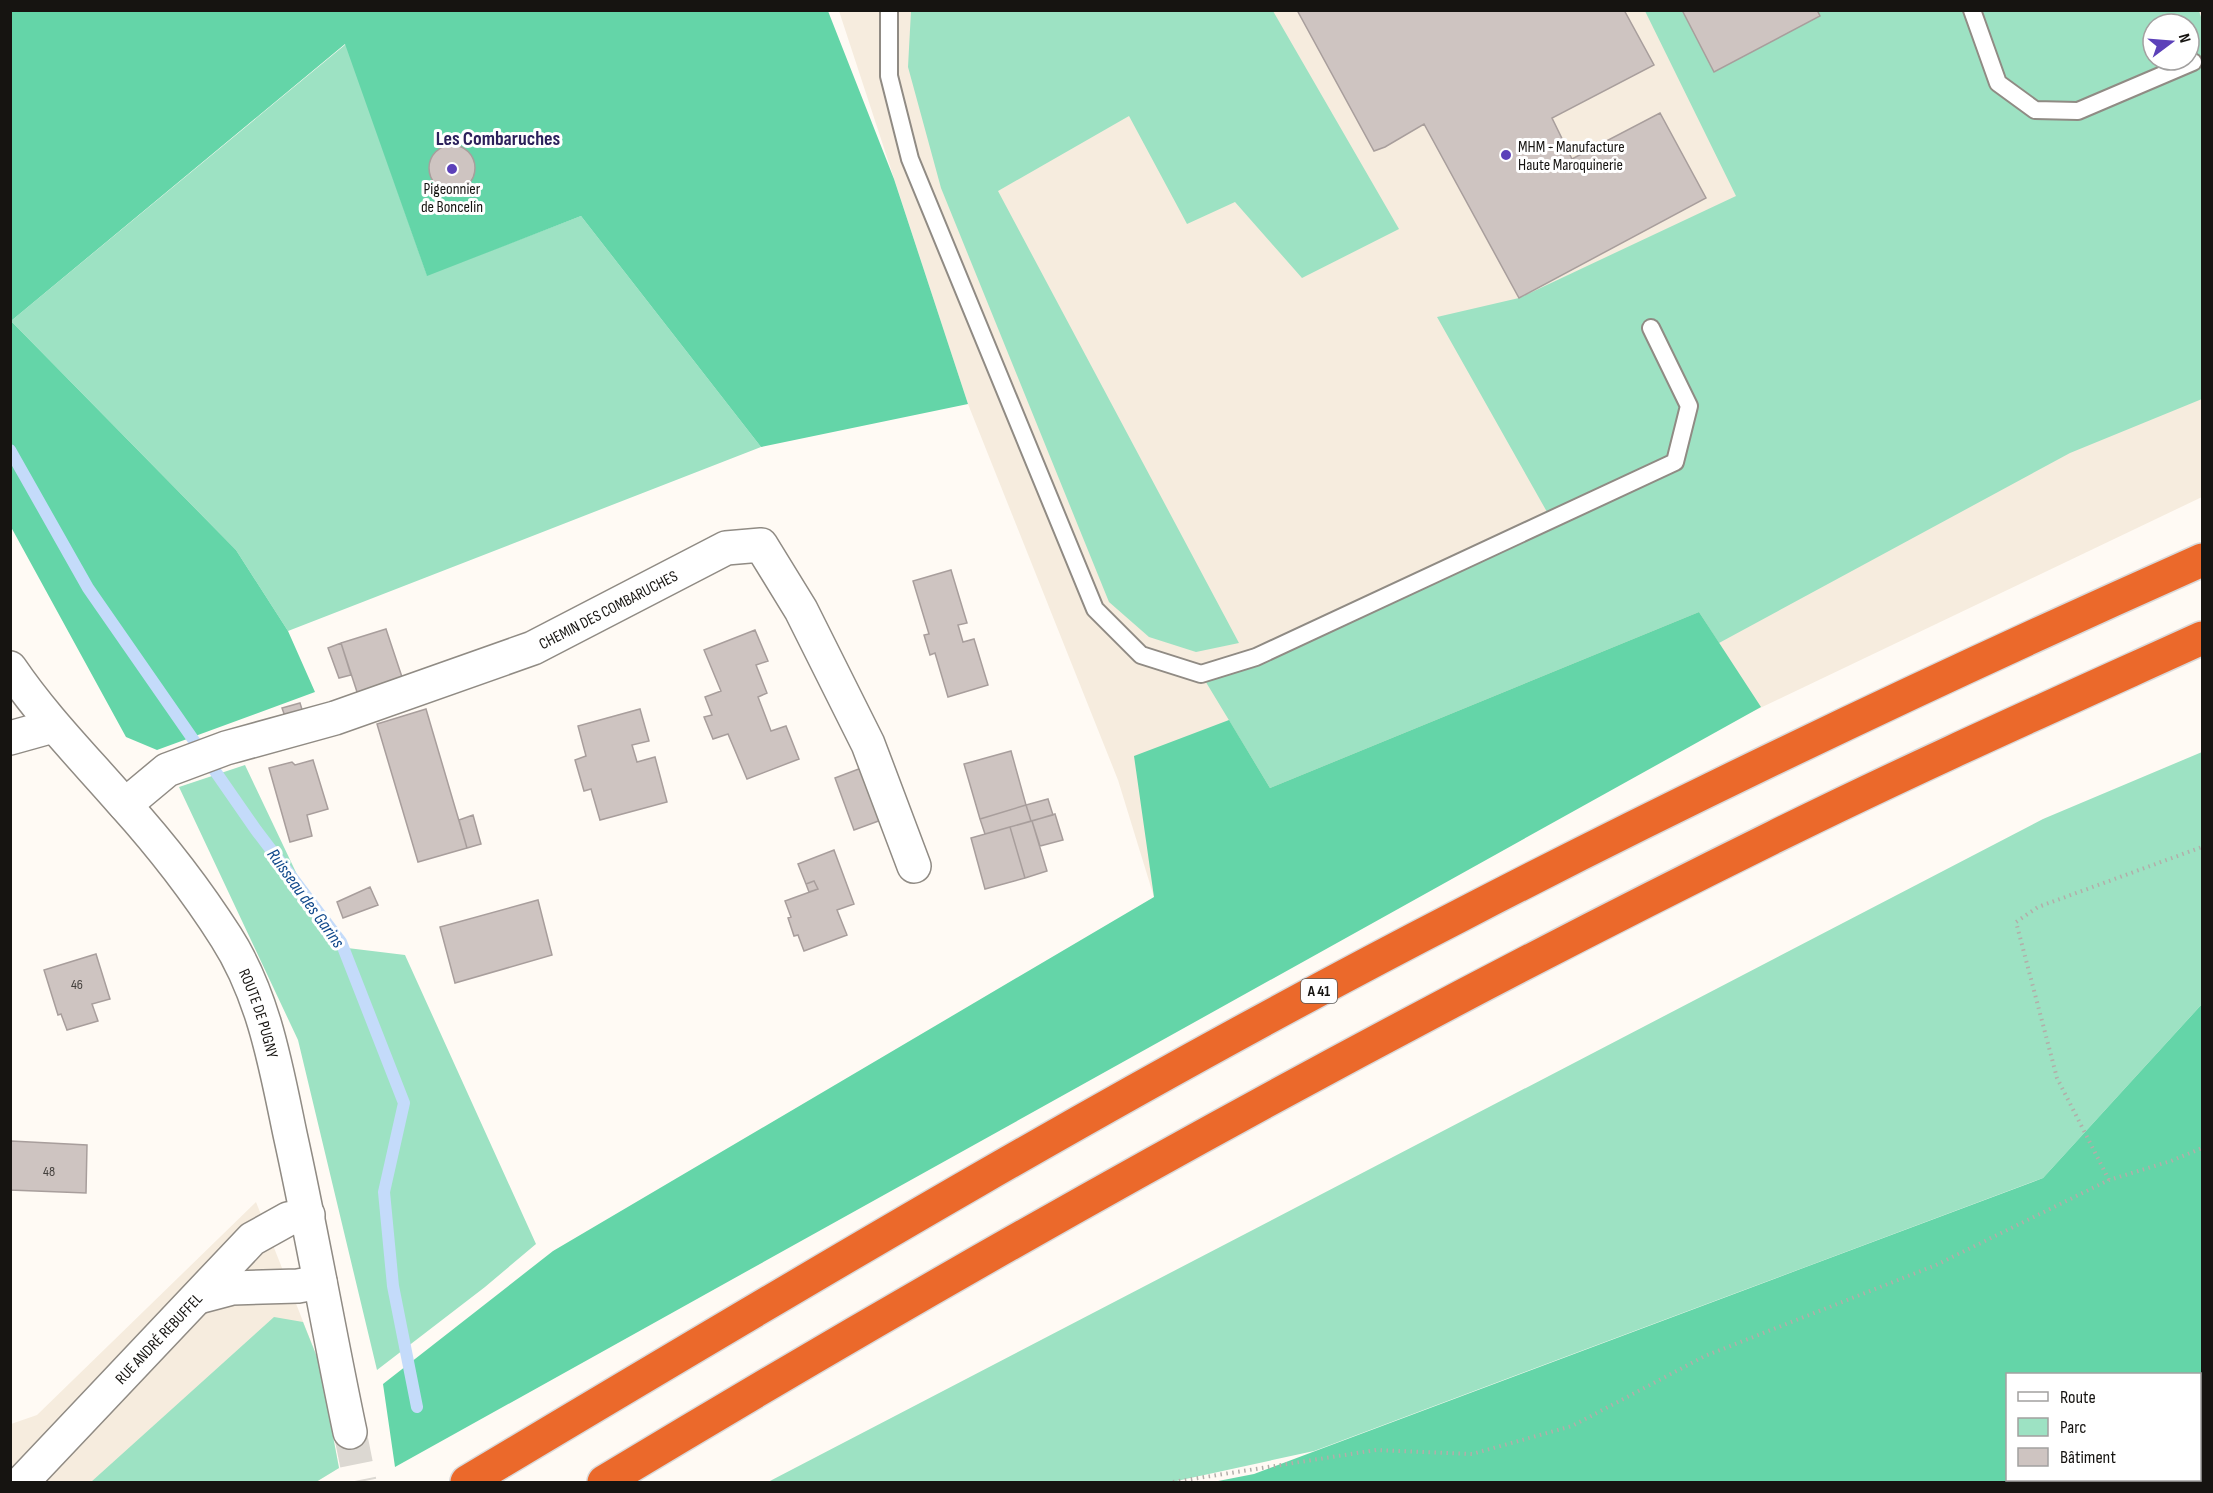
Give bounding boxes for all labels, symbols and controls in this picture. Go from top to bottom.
north arrow [2141,12,2201,72]
text: N [2174,32,2194,45]
district label: Les Combaruches [436,127,561,151]
place label: MHM - Manufacture Haute Maroquinerie [1518,138,1625,175]
marker: MHM - Manufacture Haute Maroquinerie [1499,148,1513,162]
marker: Pigeonnier de Boncelin [445,162,459,176]
place label: Pigeonnier de Boncelin [421,180,483,217]
street label: CHEMIN DES COMBARUCHES [536,567,681,654]
water label: Ruisseau des Garins [262,844,349,953]
street label: ROUTE DE PUGNY [234,966,281,1061]
house number: 46 [71,976,83,993]
road number: A 41 [1301,979,1337,1003]
house number: 48 [43,1163,55,1180]
street label: RUE ANDRÉ REBUFFEL [112,1290,207,1389]
legend [2006,1373,2201,1481]
text: Route [2060,1387,2096,1408]
text: Parc [2060,1417,2086,1438]
text: Bâtiment [2060,1447,2116,1468]

